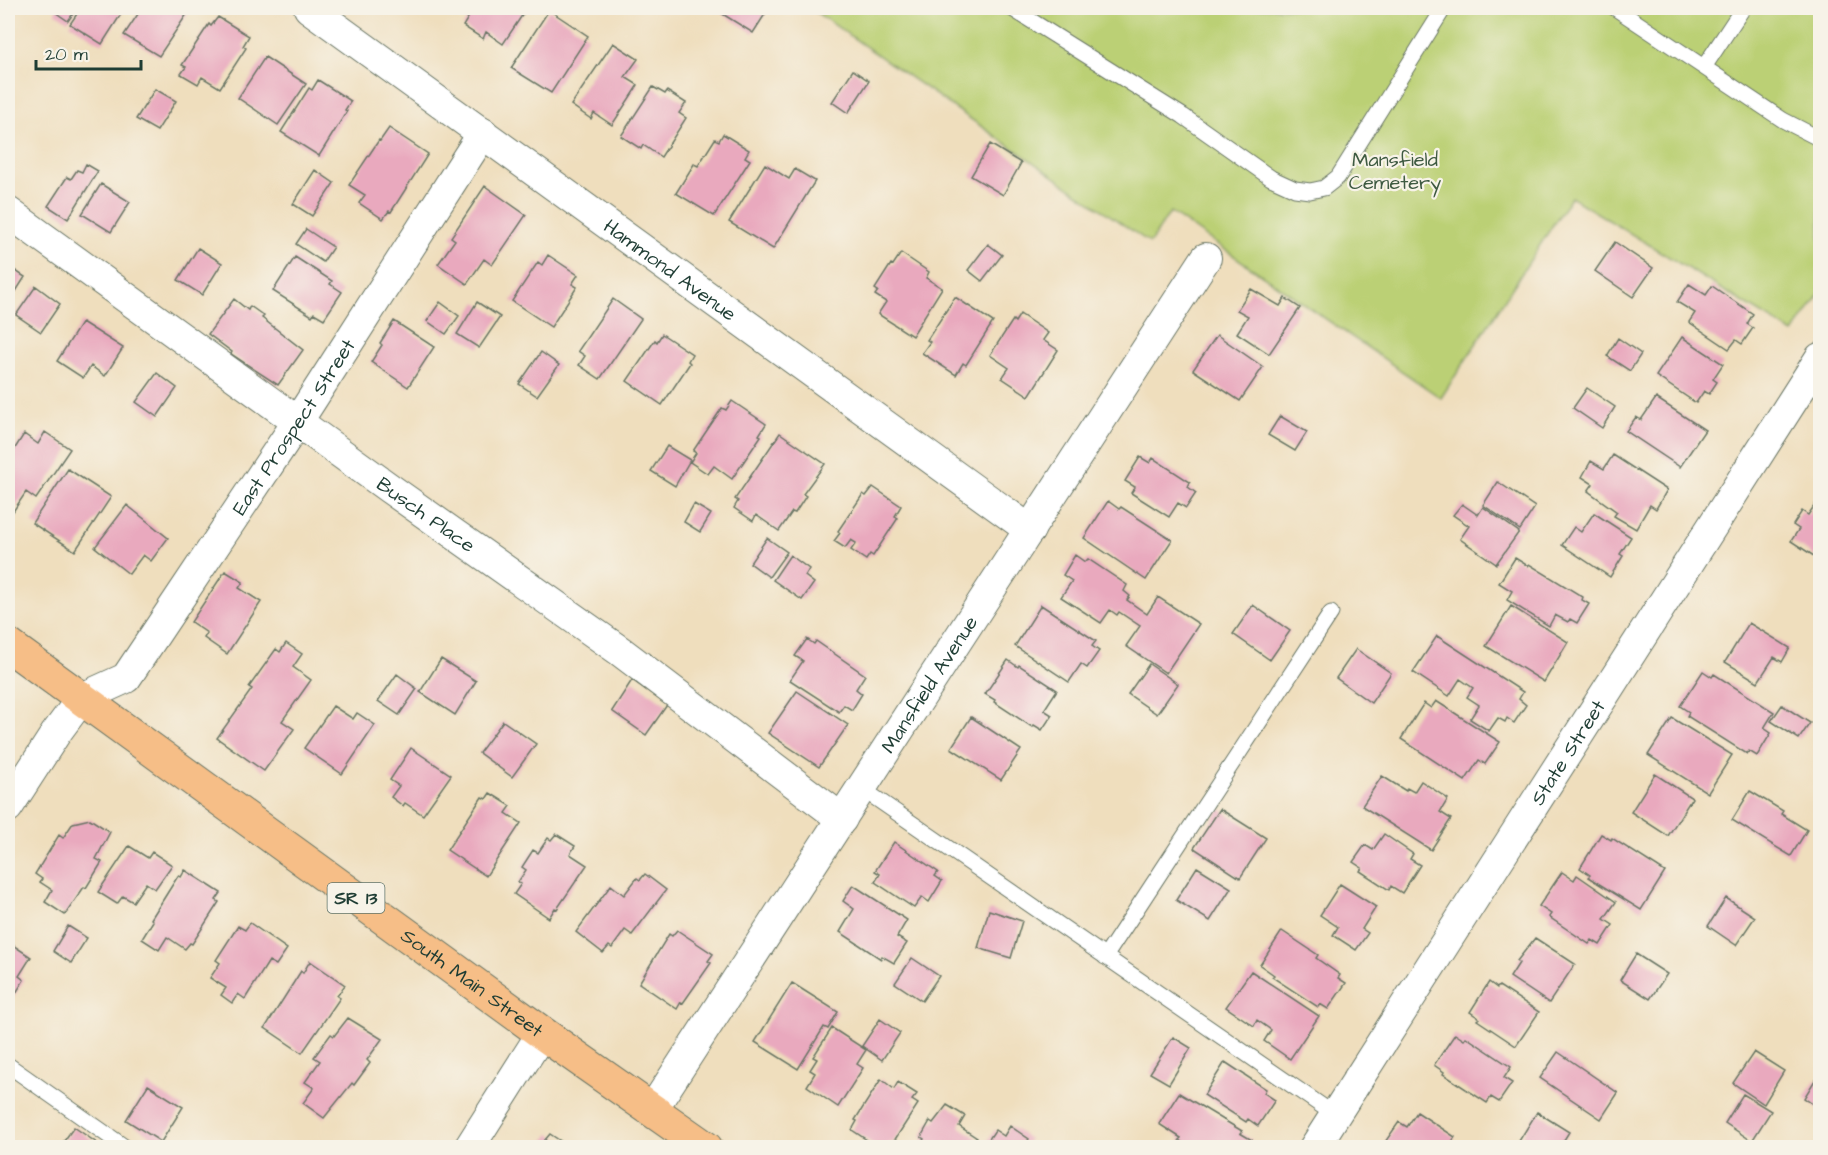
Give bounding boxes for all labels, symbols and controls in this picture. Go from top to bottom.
scale bar [36,33,141,71]
text: 20 m [45,42,88,67]
park label: Mansfield Cemetery [1349,146,1441,198]
street label: Hammond Avenue [597,213,742,328]
street label: East Prospect Street [226,334,362,521]
street label: Busch Place [371,471,481,560]
street label: Mansfield Avenue [875,610,985,759]
street label: State Street [1524,695,1612,811]
road number: SR 13 [328,883,385,913]
street label: South Main Street [395,922,549,1044]

